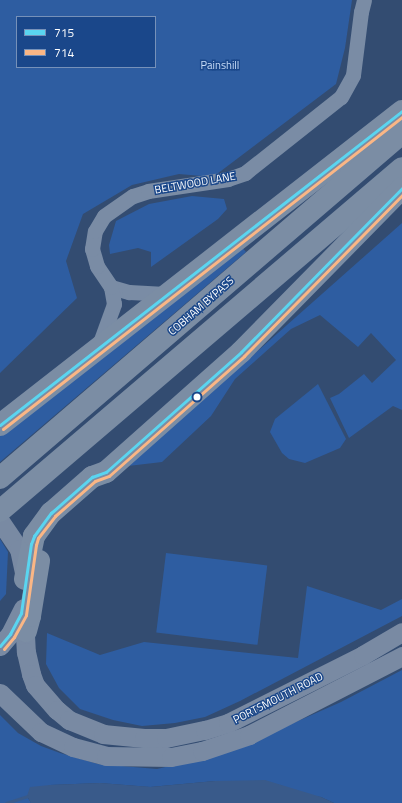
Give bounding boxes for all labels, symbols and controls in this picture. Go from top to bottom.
legend [16,16,156,68]
text: 715 [54,23,74,42]
text: 714 [54,43,74,62]
park label: Painshill [201,58,239,72]
street label: BELTWOOD LANE [153,169,237,197]
street label: COBHAM BYPASS [166,274,236,338]
unlabelled marker [192,392,202,402]
street label: PORTSMOUTH ROAD [231,670,325,726]

